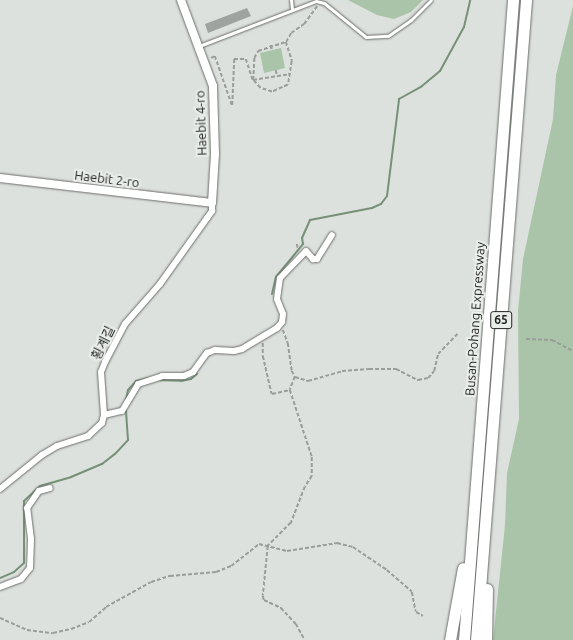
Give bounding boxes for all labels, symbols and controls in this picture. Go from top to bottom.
street label: Haebit 4-ro [192,90,210,156]
street label: Haebit 2-ro [74,167,140,191]
street label: Busan-Pohang Expressway [462,241,488,397]
road number: 65 [490,310,512,330]
street label: 횡계길 [88,323,118,363]

